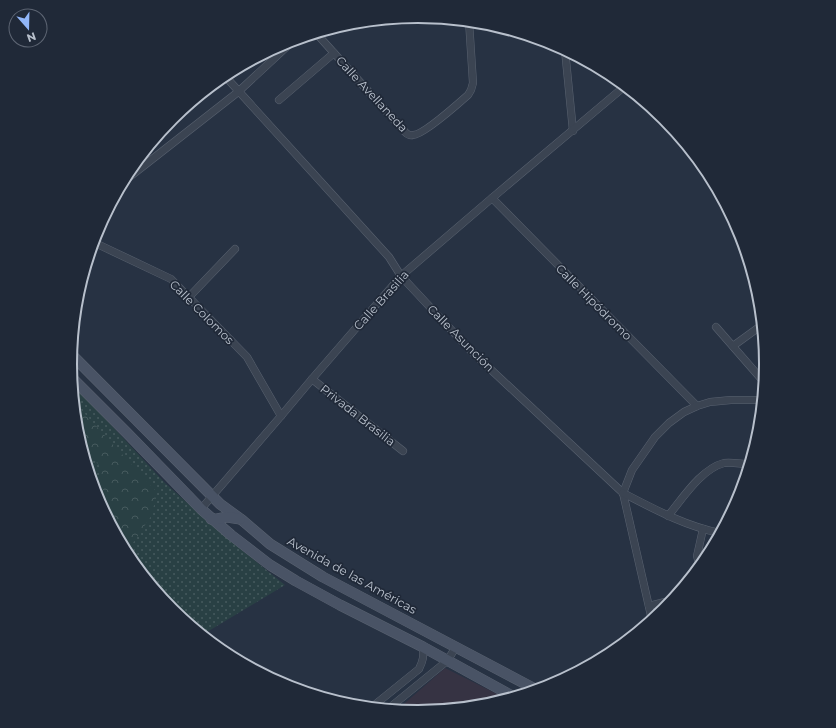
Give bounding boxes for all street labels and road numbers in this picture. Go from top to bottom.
street label: Calle Avellaneda [333,53,411,135]
street label: Calle Hipódromo [553,261,635,343]
street label: Calle Brasilia [350,267,412,333]
street label: Calle Colomos [167,277,237,347]
street label: Calle Asunción [424,301,498,375]
street label: Privada Brasilia [317,381,399,449]
street label: Avenida de las Américas [285,533,419,617]

